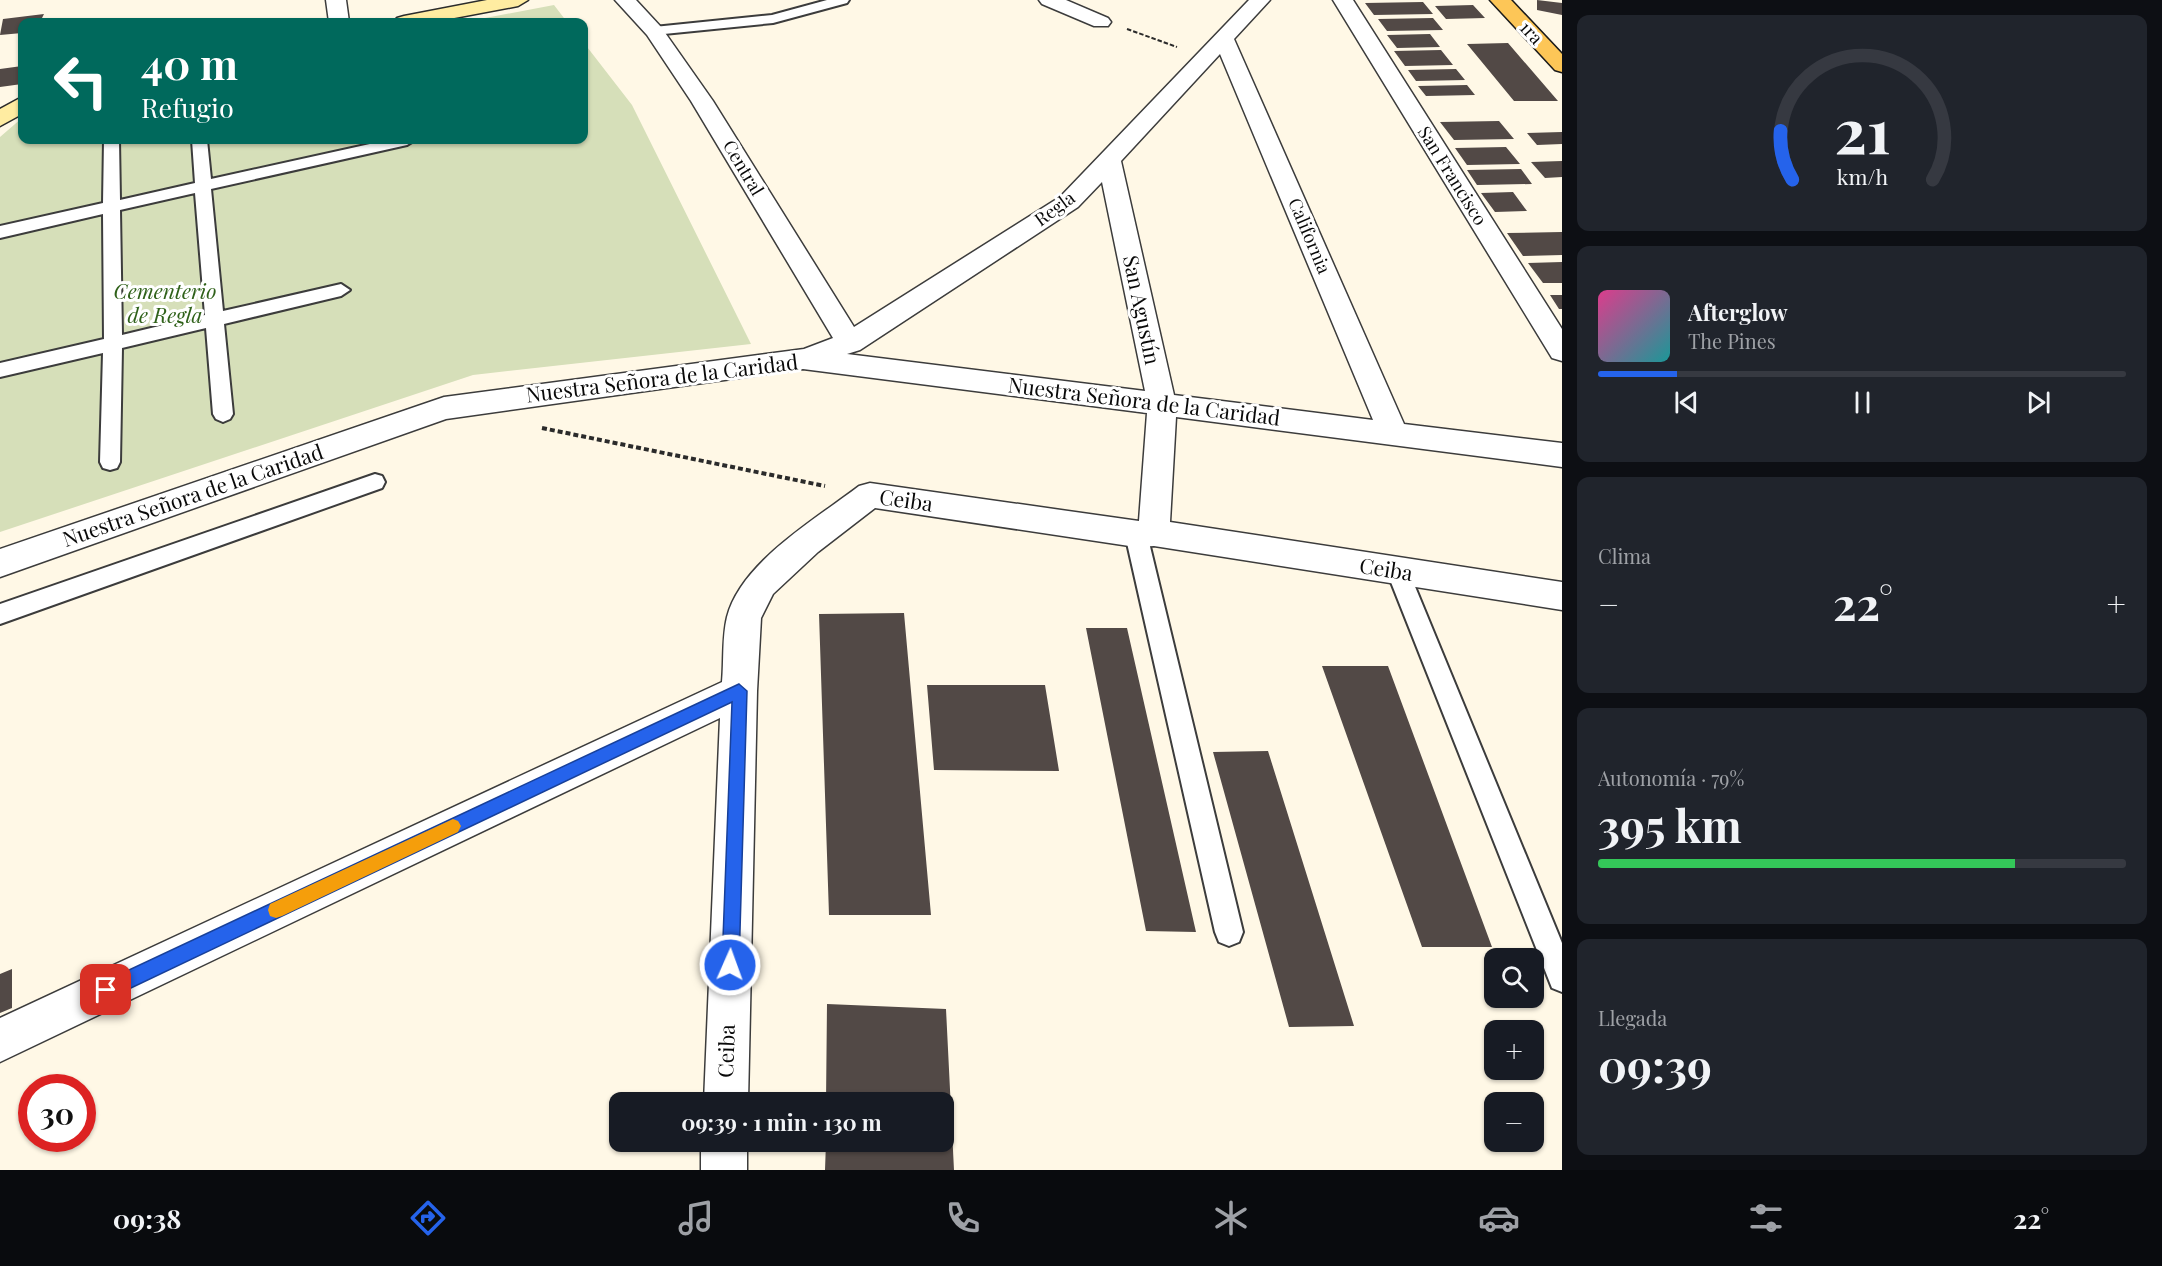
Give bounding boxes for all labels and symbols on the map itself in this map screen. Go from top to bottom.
street label: 1ra [1515,15,1549,49]
street label: San Francisco [1413,121,1493,230]
street label: Central [718,135,770,200]
street label: Regla [1029,185,1079,231]
street label: California [1283,194,1337,277]
street label: San Agustín [1118,252,1168,367]
park label: Cementerio de Regla [114,276,216,328]
street label: Nuestra Señora de la Caridad [524,346,799,408]
street label: Nuestra Señora de la Caridad [1007,369,1282,431]
street label: Nuestra Señora de la Caridad [58,436,326,552]
street label: Ceiba [878,481,935,517]
street label: Ceiba [1358,550,1415,586]
position arrow [698,933,762,997]
pin [80,964,131,1015]
street label: Ceiba [710,1023,740,1078]
speed limit sign: 30 [18,1074,96,1152]

